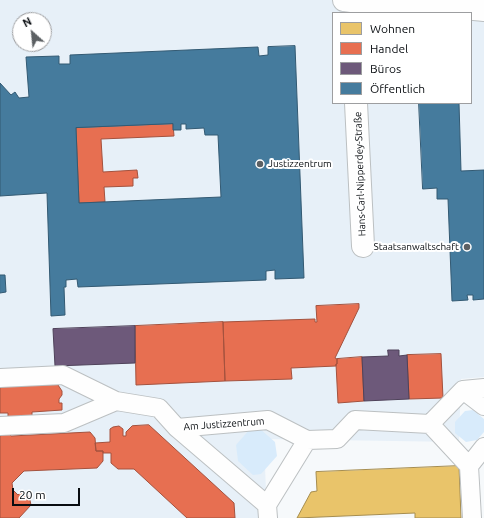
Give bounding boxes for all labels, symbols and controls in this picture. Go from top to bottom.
north arrow [12,12,52,52]
legend [332,12,472,104]
text: N [21,15,33,29]
text: Wohnen [370,22,415,35]
text: Handel [370,42,408,55]
text: Büros [370,62,401,75]
text: Öffentlich [370,82,425,95]
street label: Hans-Carl-Nipperdey-Straße [352,111,368,237]
place label: Justizzentrum [268,158,332,170]
marker: Justizzentrum [255,159,265,169]
place label: Staatsanwaltschaft [373,241,459,253]
marker: Staatsanwaltschaft [462,242,472,252]
street label: Am Justizzentrum [183,415,265,433]
scale bar [14,480,82,506]
text: 20 m [19,488,46,501]

